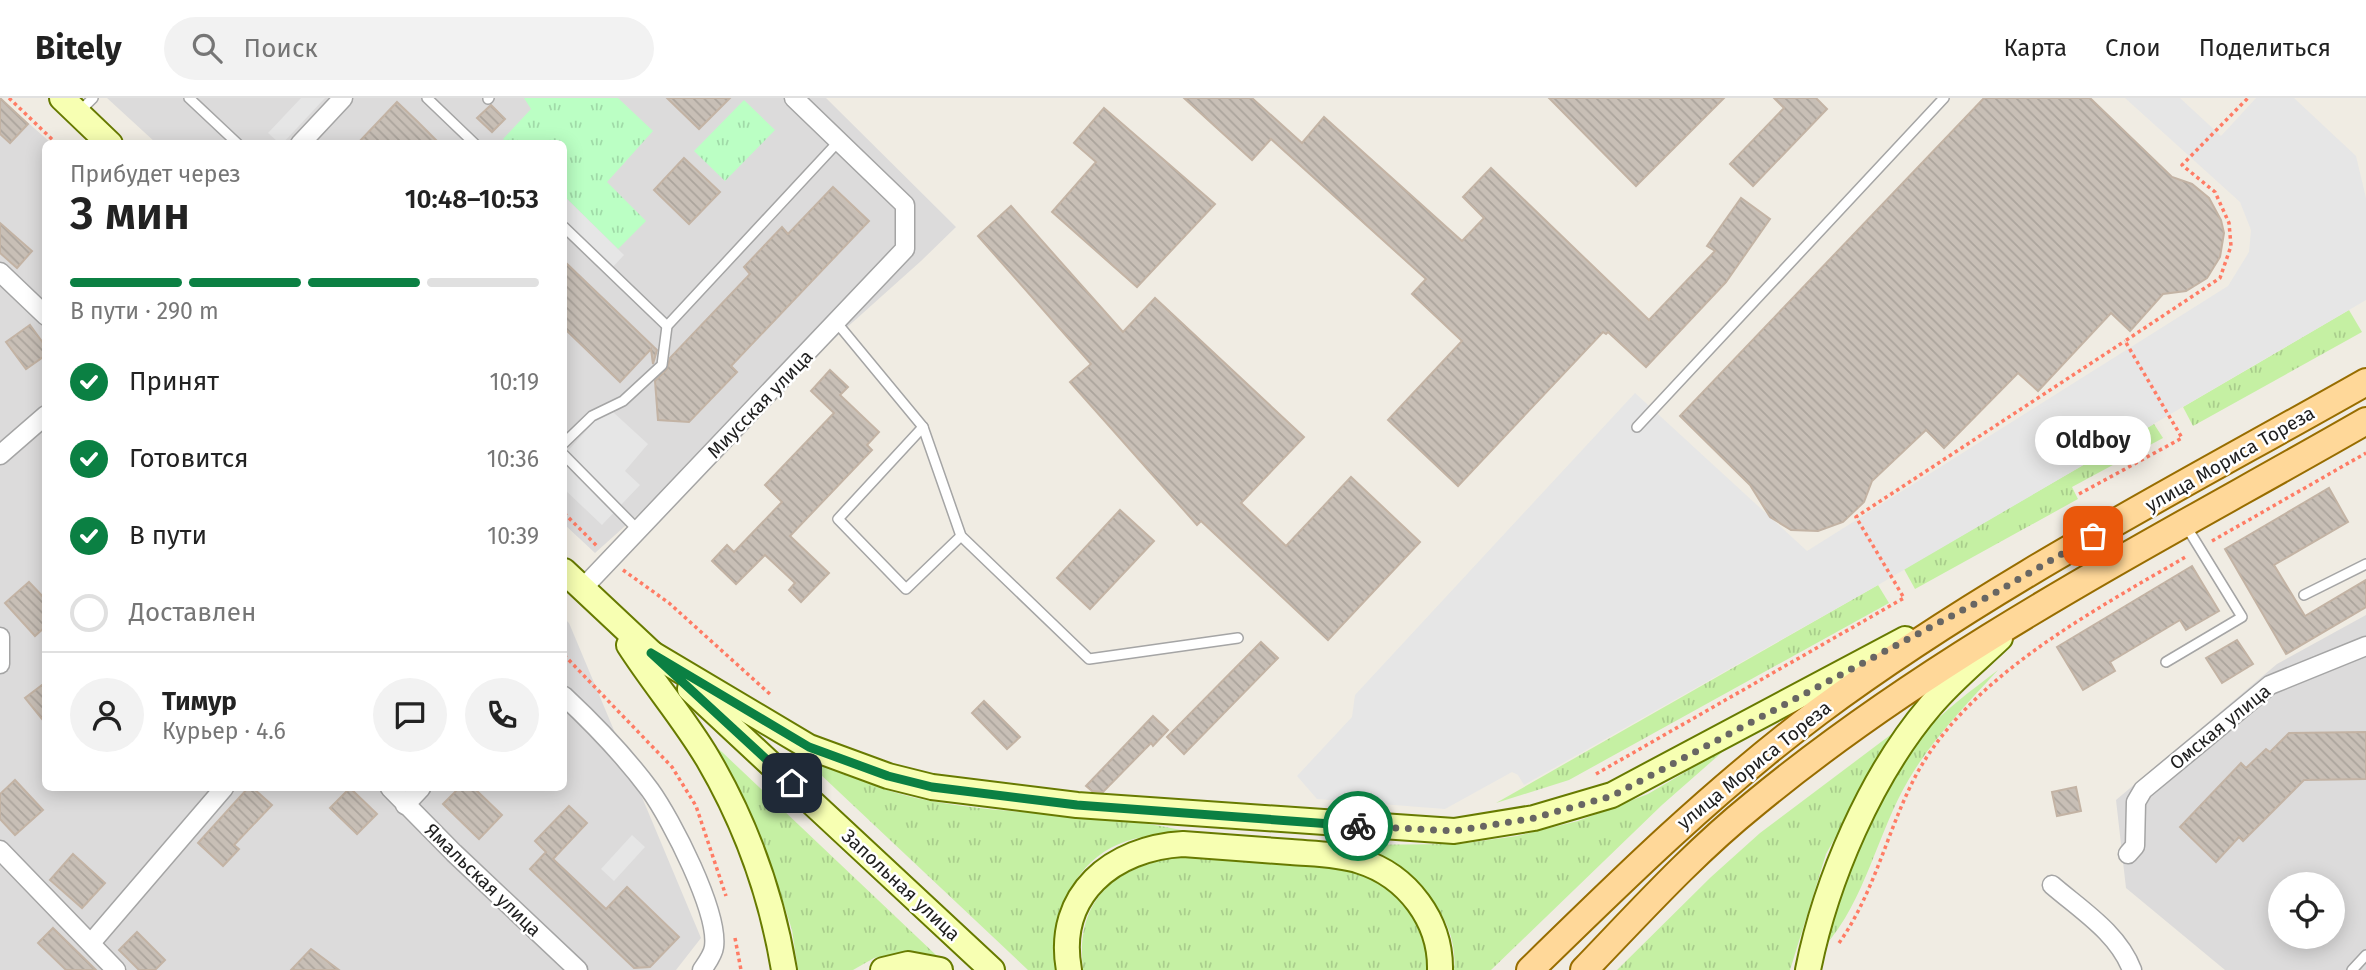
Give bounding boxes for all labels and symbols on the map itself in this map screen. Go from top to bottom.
street label: Миусская улица [703,345,817,463]
street label: улица Мориса Тореза [2141,401,2319,517]
callout: Oldboy [2035,417,2151,466]
pin [2063,506,2123,566]
street label: Омская улица [2165,679,2275,775]
street label: улица Мориса Тореза [1672,696,1836,834]
pin [762,753,822,813]
courier [1323,791,1393,861]
street label: Ямальская улица [420,819,546,941]
street label: Запольная улица [837,824,965,946]

